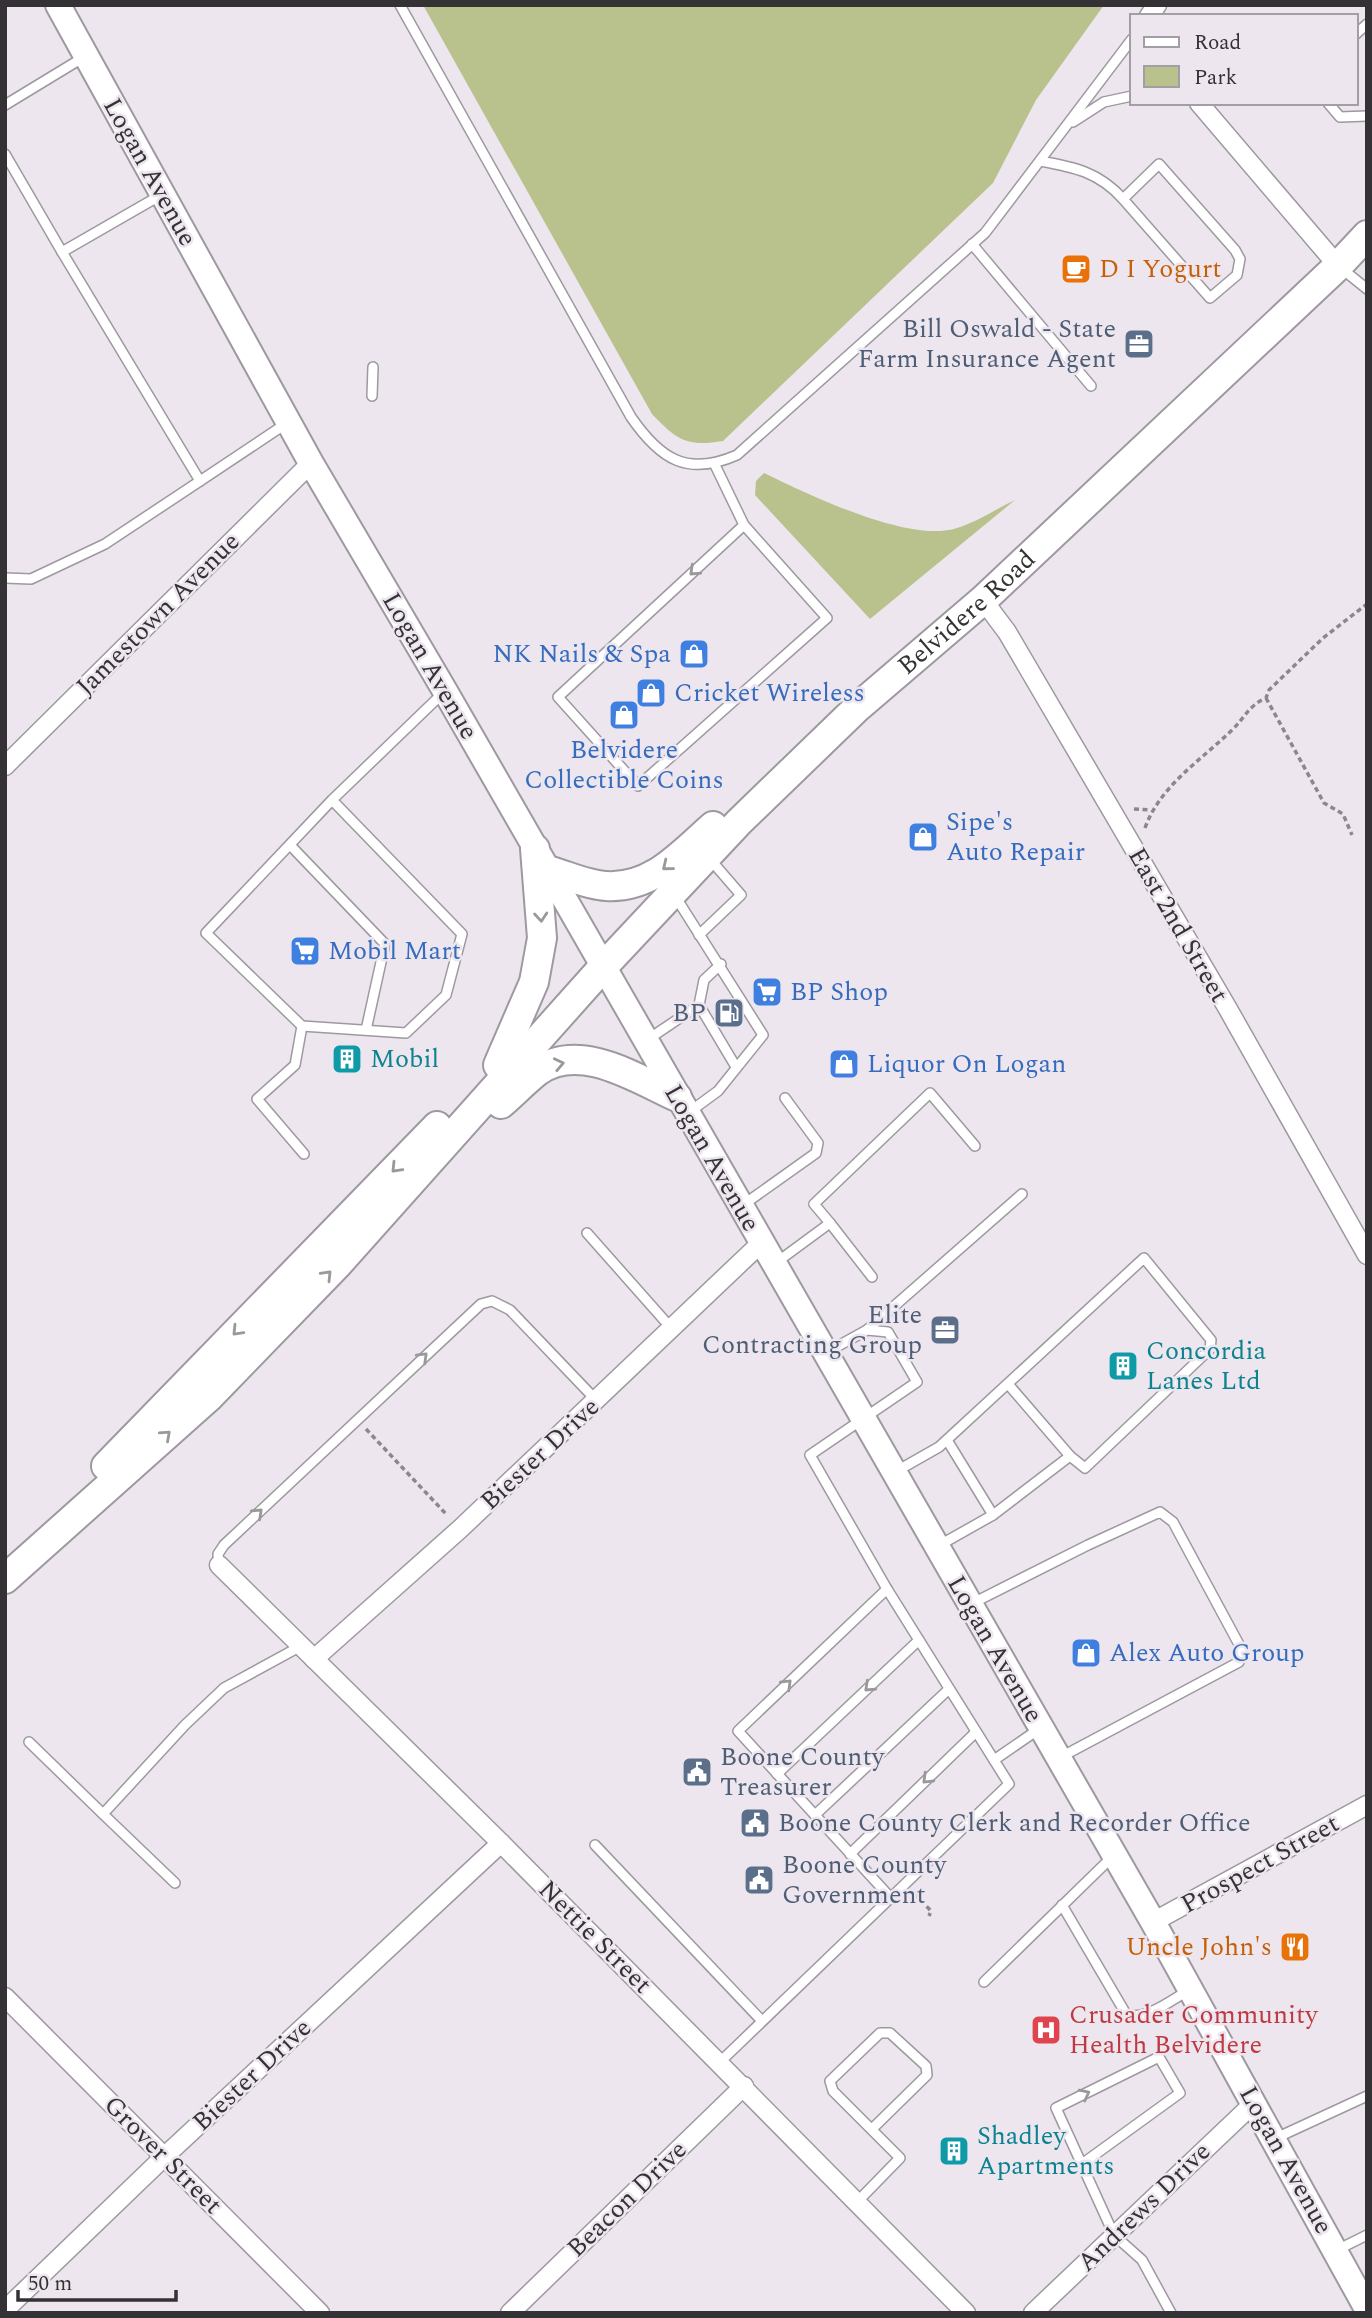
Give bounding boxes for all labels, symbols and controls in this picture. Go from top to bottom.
legend [1130,14,1358,105]
text: Road [1194,27,1241,59]
text: Park [1194,62,1238,94]
street label: Logan Avenue [93,90,207,254]
place label: D I Yogurt [1099,249,1222,289]
cafe icon: D I Yogurt [1059,252,1093,286]
place label: Bill Oswald - State Farm Insurance Agent [858,309,1116,379]
office icon: Bill Oswald - State Farm Insurance Agent [1122,327,1156,361]
street label: Jamestown Avenue [67,523,249,705]
street label: Belvidere Road [889,540,1045,685]
one-way arrow [689,563,702,576]
street label: Logan Avenue [372,585,488,747]
place label: NK Nails & Spa [493,634,671,674]
shop icon: NK Nails & Spa [677,637,711,671]
place label: Cricket Wireless [674,673,865,713]
shop icon: Cricket Wireless [634,676,668,710]
shop icon: Belvidere Collectible Coins [607,698,641,732]
place label: Belvidere Collectible Coins [524,730,724,800]
place label: Sipe's Auto Repair [946,802,1085,872]
shop icon: Sipe's Auto Repair [906,820,940,854]
street label: East 2nd Street [1117,840,1239,1010]
one-way arrow [662,858,674,871]
one-way arrow [533,912,548,923]
place label: Mobil Mart [328,931,461,971]
supermarket icon: Mobil Mart [288,934,322,968]
place label: BP Shop [790,972,888,1012]
supermarket icon: BP Shop [750,975,784,1009]
place label: BP [672,993,706,1033]
fuel station icon: BP [712,996,746,1030]
place label: Mobil [370,1039,439,1079]
building icon: Mobil [330,1042,364,1076]
place label: Liquor On Logan [867,1044,1066,1084]
shop icon: Liquor On Logan [827,1047,861,1081]
one-way arrow [553,1058,565,1073]
street label: Logan Avenue [654,1077,770,1239]
one-way arrow [392,1160,405,1173]
one-way arrow [319,1270,332,1283]
place label: Elite Contracting Group [702,1295,922,1365]
office icon: Elite Contracting Group [928,1313,962,1347]
one-way arrow [233,1323,246,1336]
place label: Concordia Lanes Ltd [1146,1331,1267,1401]
building icon: Concordia Lanes Ltd [1106,1349,1140,1383]
one-way arrow [415,1352,428,1365]
street label: Biester Drive [471,1388,609,1520]
one-way arrow [158,1431,171,1444]
one-way arrow [250,1509,263,1522]
street label: Logan Avenue [937,1568,1053,1730]
place label: Alex Auto Group [1109,1633,1305,1673]
shop icon: Alex Auto Group [1069,1636,1103,1670]
one-way arrow [864,1679,877,1691]
one-way arrow [779,1680,792,1692]
place label: Boone County Treasurer [720,1737,886,1807]
public building icon: Boone County Treasurer [680,1755,714,1789]
one-way arrow [923,1771,936,1784]
place label: Boone County Clerk and Recorder Office [778,1803,1251,1843]
street label: Prospect Street [1173,1804,1347,1924]
public building icon: Boone County Clerk and Recorder Office [738,1806,772,1840]
place label: Boone County Government [782,1845,948,1915]
public building icon: Boone County Government [742,1863,776,1897]
street label: Nettie Street [529,1871,661,2003]
place label: Uncle John's [1126,1927,1272,1967]
restaurant icon: Uncle John's [1278,1930,1312,1964]
place label: Crusader Community Health Belvidere [1069,1995,1319,2065]
street label: Biester Drive [183,2009,321,2141]
hospital icon: Crusader Community Health Belvidere [1029,2013,1063,2047]
street label: Logan Avenue [1229,2078,1343,2242]
street label: Grover Street [94,2086,232,2224]
one-way arrow [1078,2088,1090,2102]
place label: Shadley Apartments [977,2116,1114,2186]
street label: Beacon Drive [557,2131,697,2267]
street label: Andrews Drive [1068,2133,1220,2281]
building icon: Shadley Apartments [937,2134,971,2168]
scale bar [18,2258,175,2302]
text: 50 m [28,2268,72,2300]

